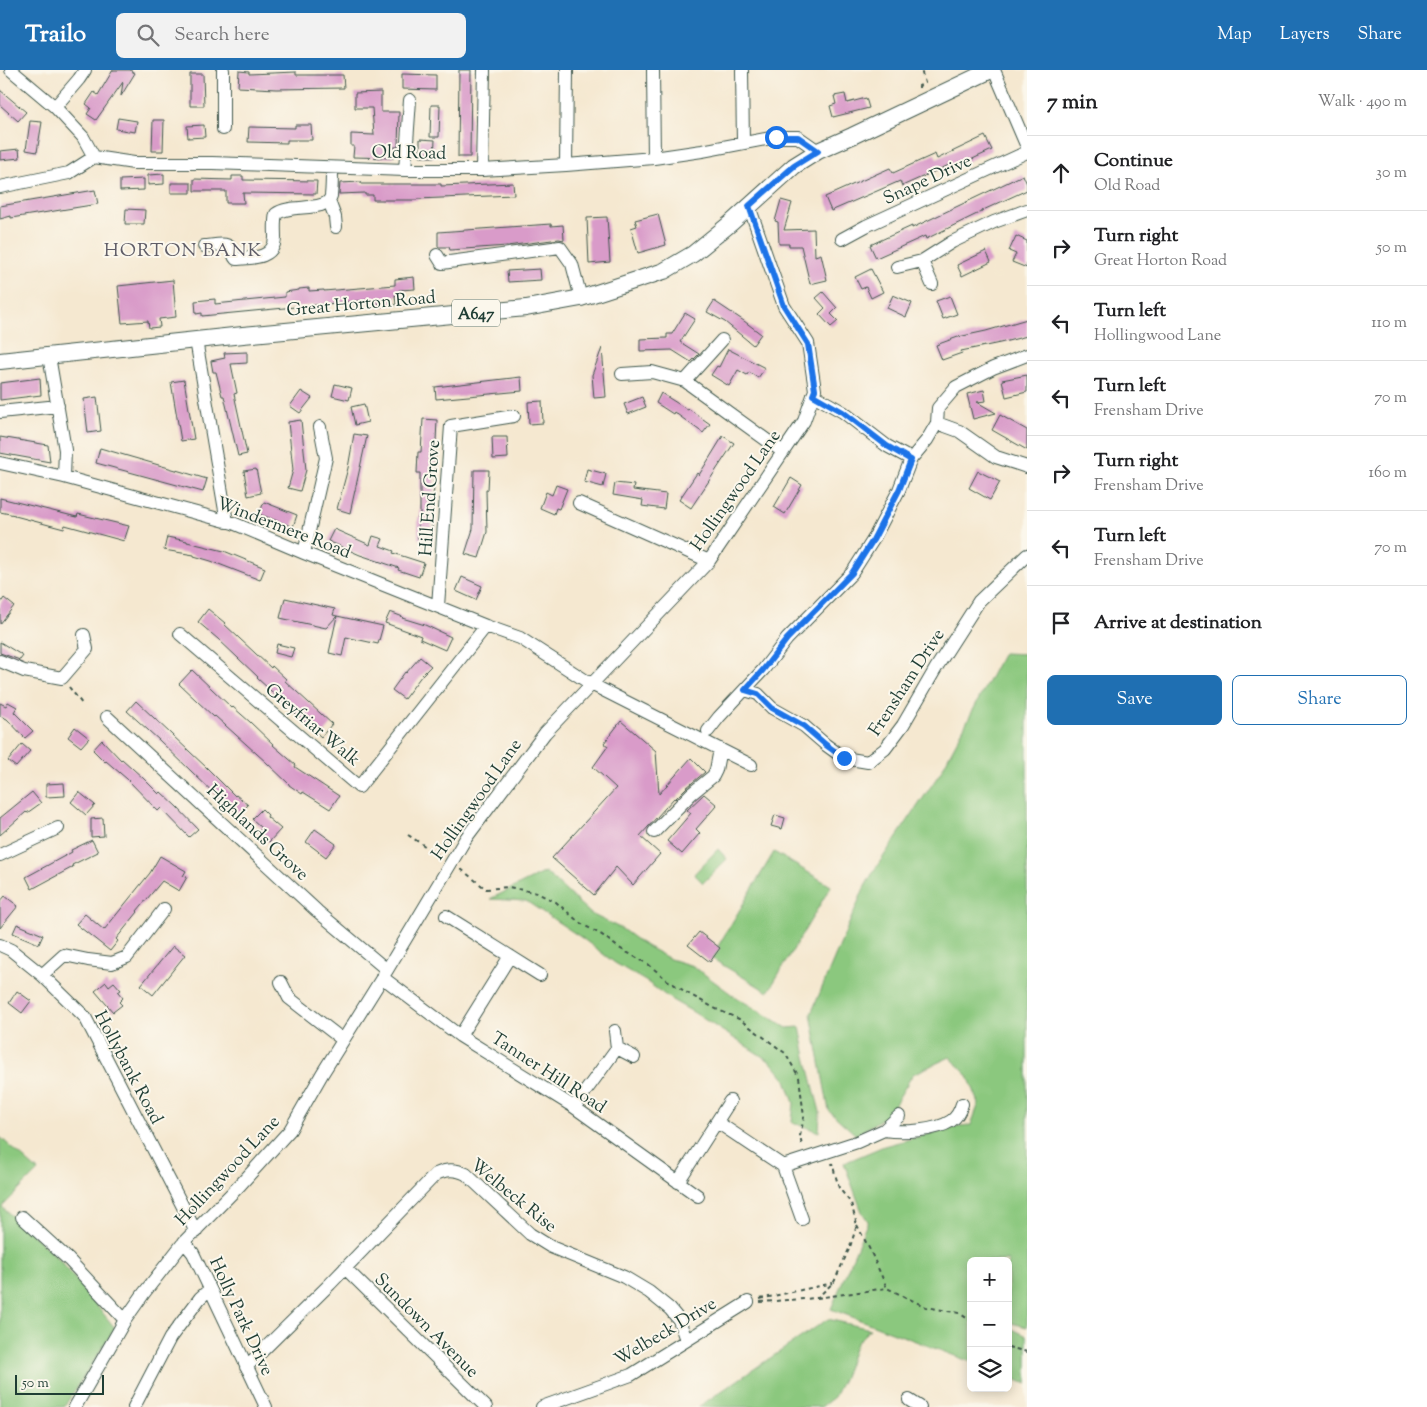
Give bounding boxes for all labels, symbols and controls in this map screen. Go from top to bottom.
search box [116,13,466,58]
text: Trailo [25,18,86,52]
icon: search [134,21,162,49]
text: Search here [174,22,270,49]
text: Map [1217,22,1252,48]
text: Layers [1280,22,1330,48]
text: Share [1358,22,1402,48]
text: 7 min [1047,88,1098,118]
text: Walk · 490 m [1318,91,1407,114]
route start [765,126,788,149]
street label: Old Road [371,140,447,168]
text: Continue [1094,148,1173,175]
street label: Snape Drive [879,149,976,213]
icon: ahead [1047,159,1075,187]
text: 30 m [1376,162,1407,185]
text: Old Road [1094,175,1160,198]
text: Turn right [1094,223,1178,250]
icon: right [1047,234,1075,262]
text: 50 m [1376,237,1407,260]
district label: HORTON BANK [104,238,262,265]
text: Great Horton Road [1094,250,1227,273]
street label: Great Horton Road [285,286,437,324]
text: Turn left [1094,298,1166,325]
road number: A647 [452,300,500,326]
icon: left [1047,309,1075,337]
text: 110 m [1371,312,1407,335]
text: Hollingwood Lane [1094,325,1221,348]
text: Turn left [1094,373,1166,400]
icon: left [1047,384,1075,412]
text: 70 m [1374,387,1407,410]
text: Frensham Drive [1094,400,1204,423]
street label: Hollingwood Lane [685,425,788,557]
street label: Hill End Grove [414,439,448,557]
text: Turn right [1094,448,1178,475]
icon: right [1047,459,1075,487]
text: 160 m [1369,462,1407,485]
text: Frensham Drive [1094,475,1204,498]
street label: Windermere Road [212,491,354,566]
text: Turn left [1094,523,1166,550]
icon: left [1047,534,1075,562]
text: 70 m [1374,537,1407,560]
text: Frensham Drive [1094,550,1204,573]
icon: arrive [1047,609,1075,637]
text: Arrive at destination [1094,610,1262,637]
street label: Frensham Drive [863,624,952,742]
button: Save [1047,675,1222,725]
button: Share [1232,675,1407,725]
street label: Greyfriar Walk [258,678,365,773]
street label: Hollingwood Lane [426,734,529,866]
route end [833,747,856,770]
street label: Highlands Grove [200,779,314,888]
street label: Hollybank Road [86,1006,168,1129]
street label: Tanner Hill Road [485,1027,611,1121]
street label: Hollingwood Lane [170,1110,287,1233]
street label: Welbeck Rise [464,1153,562,1240]
street label: Holly Park Drive [201,1253,279,1380]
map controls [967,1257,1012,1392]
button: + [967,1257,1012,1302]
street label: Sundown Avenue [367,1268,484,1385]
street label: Welbeck Drive [610,1292,722,1373]
button: − [967,1302,1012,1347]
button: layers [967,1347,1012,1392]
scale bar [15,1372,104,1395]
text: 50 m [22,1374,49,1394]

